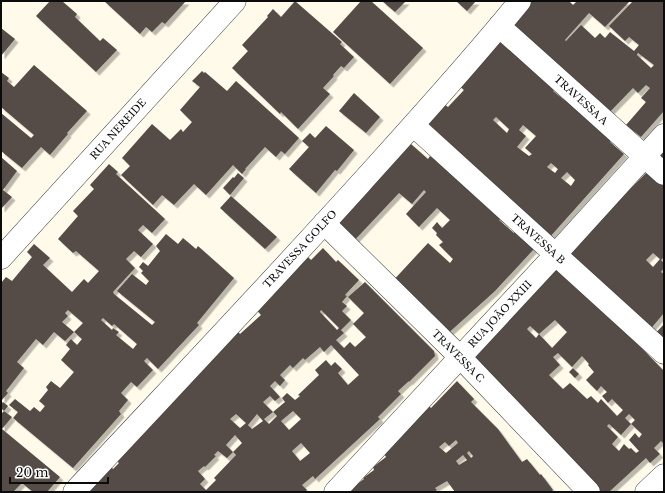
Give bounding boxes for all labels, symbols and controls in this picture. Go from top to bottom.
street label: TRAVESSA A [551,72,611,128]
street label: RUA NEREIDE [87,96,149,162]
street label: TRAVESSA GOLFO [260,207,340,291]
street label: TRAVESSA B [508,211,568,267]
street label: RUA JOÃO XXIII [465,277,535,350]
street label: TRAVESSA C [429,327,487,385]
scale bar [10,459,108,485]
text: 20 m [16,465,48,480]

